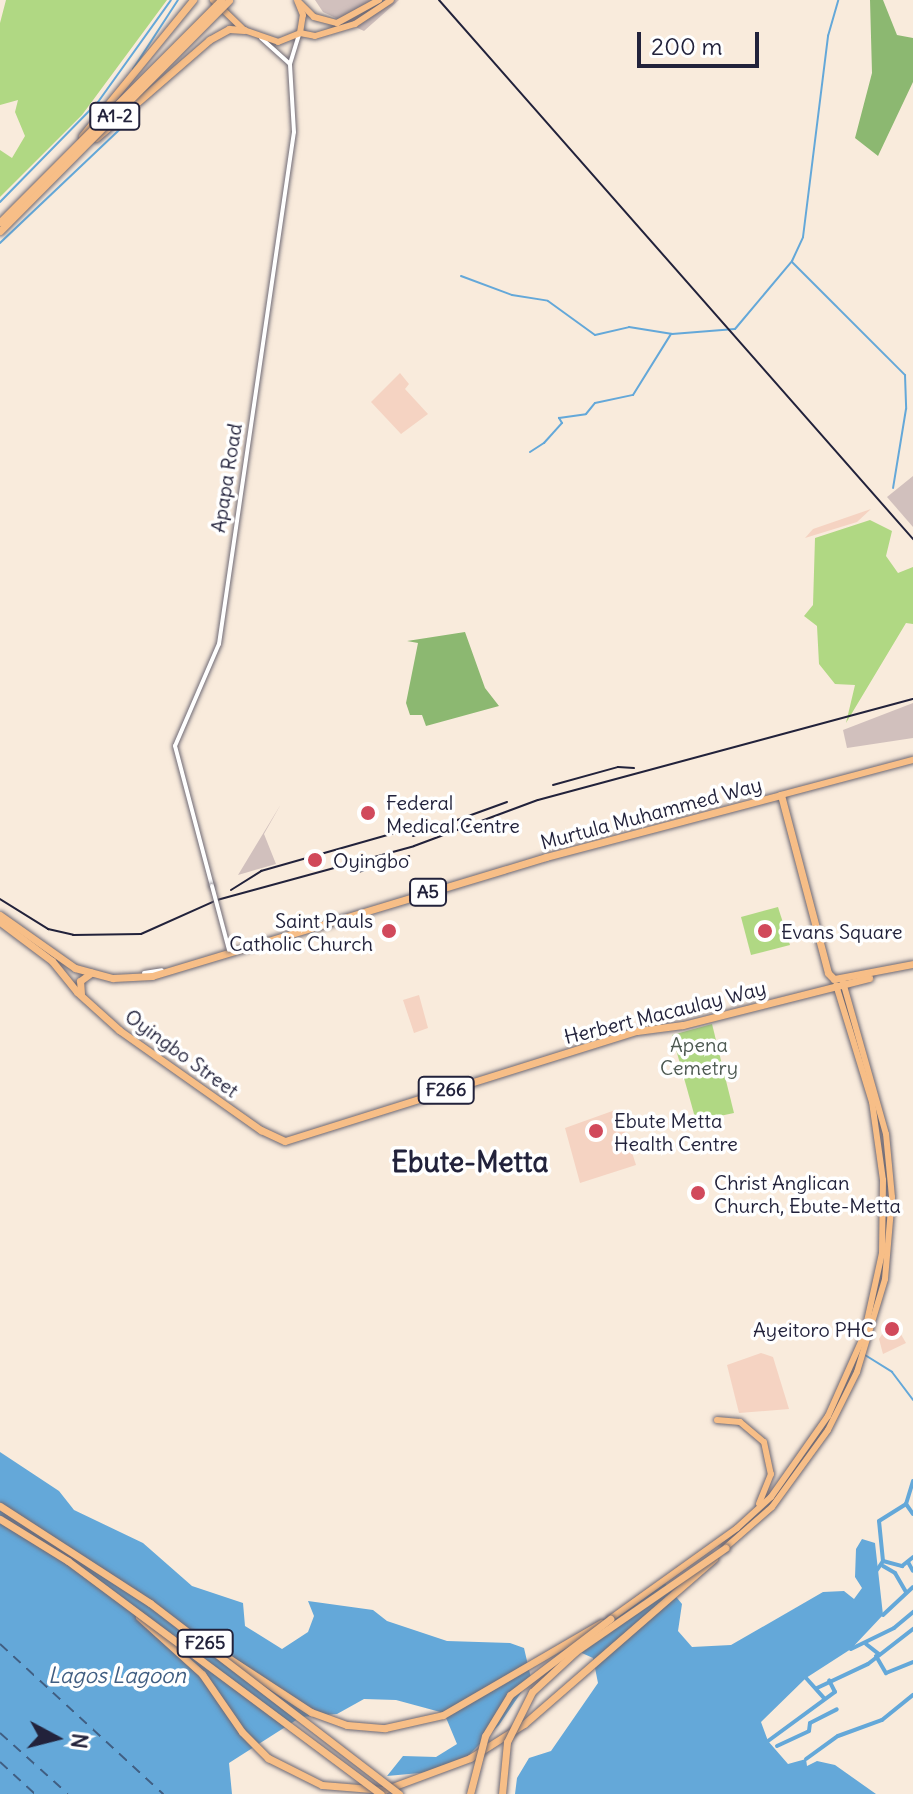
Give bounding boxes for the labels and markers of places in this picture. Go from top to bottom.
place label: Federal Medical Centre [386,790,520,837]
marker: Federal Medical Centre [357,802,379,824]
place label: Oyingbo [333,848,409,872]
marker: Oyingbo [304,849,326,871]
place label: Saint Pauls Catholic Church [229,908,373,955]
place label: Evans Square [781,919,902,943]
marker: Saint Pauls Catholic Church [380,922,398,940]
marker: Evans Square [756,922,774,940]
place label: Ebute Metta Health Centre [614,1108,738,1155]
marker: Ebute Metta Health Centre [585,1120,607,1142]
place label: Christ Anglican Church, Ebute-Metta [714,1170,901,1217]
marker: Christ Anglican Church, Ebute-Metta [689,1184,707,1202]
place label: Ayeitoro PHC [753,1317,874,1341]
marker: Ayeitoro PHC [881,1318,903,1340]

